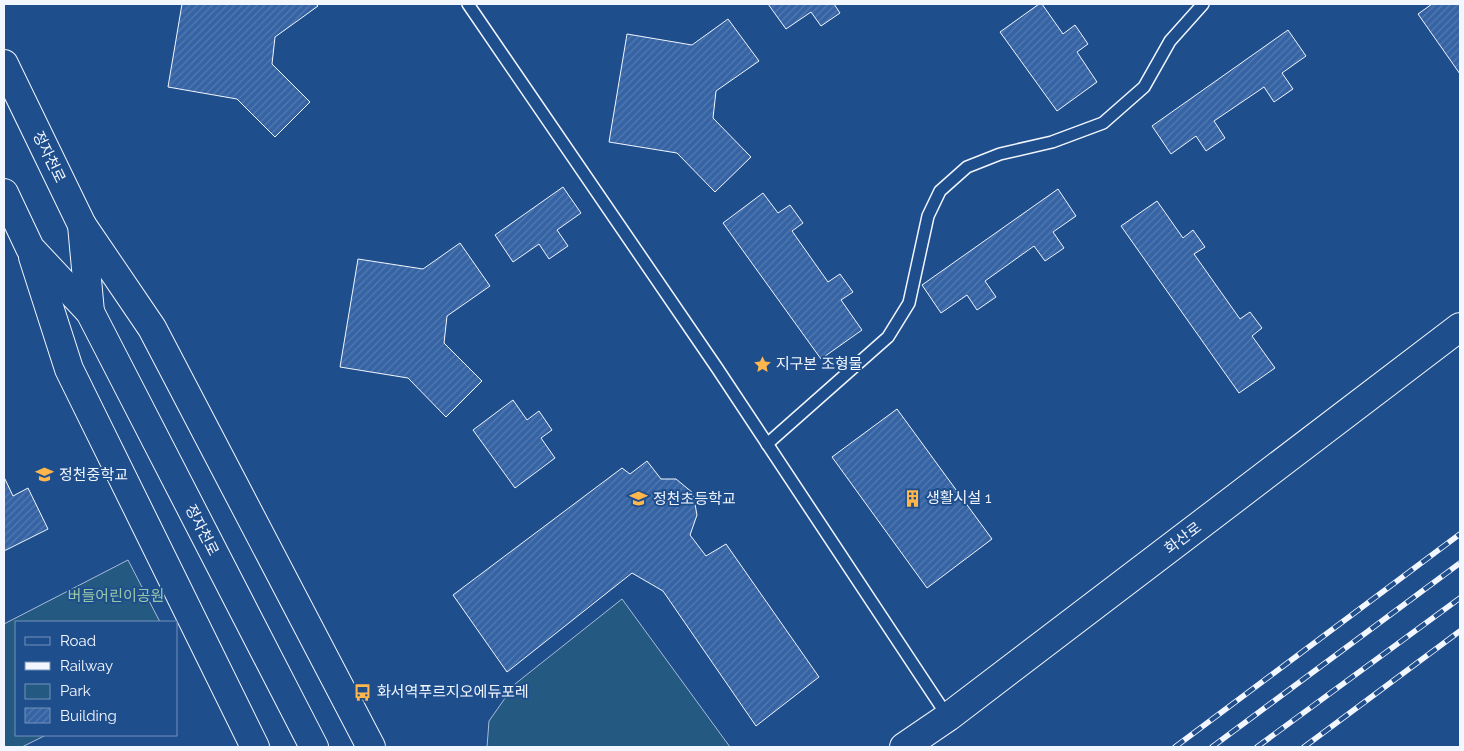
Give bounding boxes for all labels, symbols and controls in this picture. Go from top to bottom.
street label: 정자천로 [29,128,69,186]
place icon: 지구본 조형물 [752,354,772,374]
place label: 지구본 조형물 [776,355,863,373]
school or university icon: 정천중학교 [35,465,55,485]
place label: 정천중학교 [59,466,128,484]
building icon: 생활시설 1 [902,488,922,508]
school or university icon: 정천초등학교 [629,489,649,509]
place label: 생활시설 1 [926,489,992,507]
place label: 정천초등학교 [653,490,736,508]
street label: 정자천로 [181,501,223,559]
street label: 화산로 [1161,518,1205,558]
park label: 버들어린이공원 [68,587,164,605]
legend [15,621,178,736]
text: Road [60,632,96,650]
text: Railway [60,657,113,675]
text: Park [60,682,91,700]
bus stop icon: 화서역푸르지오에듀포레 [353,682,373,702]
place label: 화서역푸르지오에듀포레 [377,683,529,701]
text: Building [60,707,117,725]

